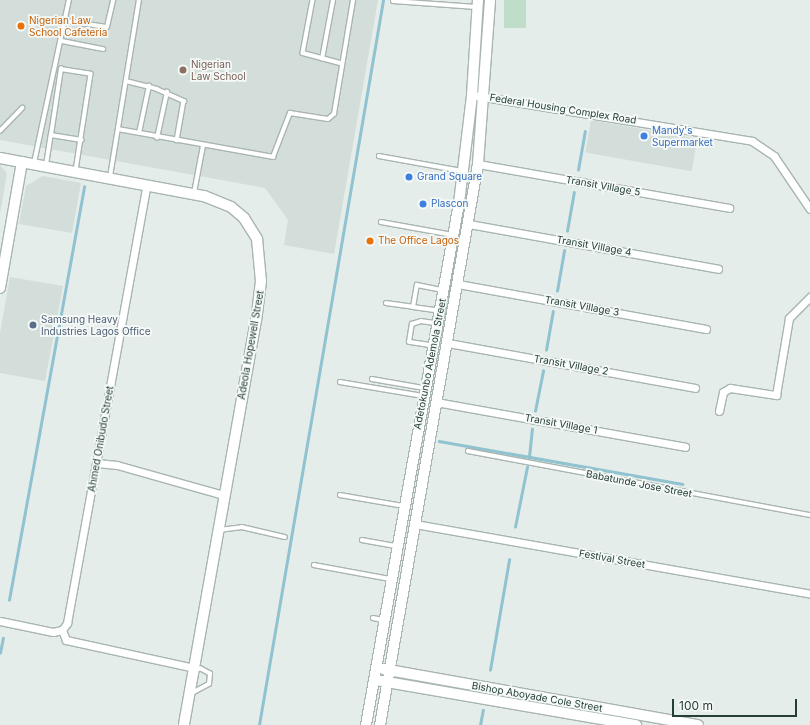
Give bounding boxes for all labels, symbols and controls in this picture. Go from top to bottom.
place label: Nigerian Law School Cafeteria [29,14,107,38]
marker: Nigerian Law School Cafeteria [16,21,26,31]
place label: Nigerian Law School [191,58,246,82]
marker: Nigerian Law School [178,65,188,75]
street label: Federal Housing Complex Road [489,91,637,127]
place label: Mandy's Supermarket [652,124,713,148]
marker: Mandy's Supermarket [639,131,649,141]
place label: Grand Square [417,171,482,183]
marker: Grand Square [404,172,414,182]
street label: Transit Village 5 [565,174,641,198]
place label: Plascon [431,198,468,210]
marker: Plascon [418,199,428,209]
street label: Transit Village 4 [556,233,632,259]
place label: The Office Lagos [378,235,459,247]
marker: The Office Lagos [365,236,375,246]
street label: Adeola Hopewell Street [235,289,267,401]
street label: Transit Village 3 [544,294,620,318]
street label: Adetokunbo Ademola Street [411,298,449,430]
place label: Samsung Heavy Industries Lagos Office [41,313,151,336]
marker: Samsung Heavy Industries Lagos Office [28,320,38,330]
street label: Transit Village 2 [533,353,609,377]
street label: Ahmed Onibudo Street [86,385,116,493]
street label: Transit Village 1 [524,412,598,436]
street label: Babatunde Jose Street [585,468,693,500]
street label: Festival Street [578,547,646,571]
street label: Bishop Aboyade Cole Street [471,680,603,714]
scale bar [674,691,799,717]
text: 100 m [679,698,713,713]

